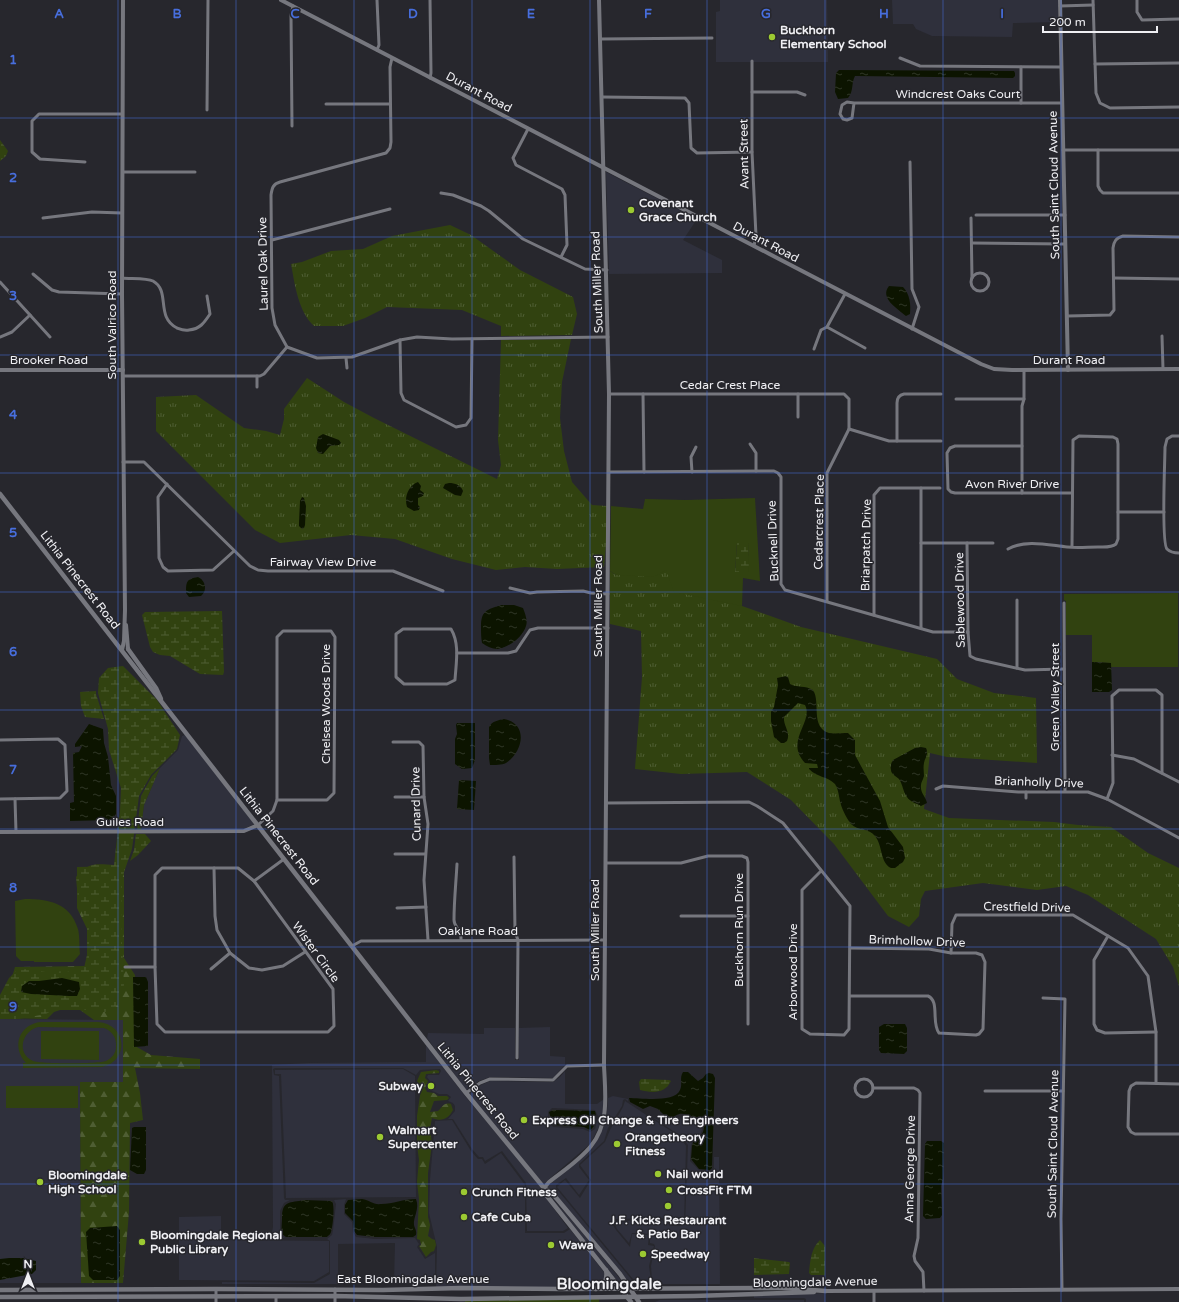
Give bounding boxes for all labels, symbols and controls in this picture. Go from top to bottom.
text: A [54,6,64,22]
text: B [172,6,182,22]
text: C [290,6,300,22]
text: D [408,6,418,22]
text: E [527,6,535,22]
text: F [644,6,652,22]
text: G [761,6,771,22]
text: H [879,6,889,22]
text: I [1000,6,1004,22]
scale bar [1043,8,1157,34]
text: 200 m [1049,15,1086,29]
place label: Buckhorn Elementary School [780,23,887,52]
marker: Buckhorn Elementary School [767,32,777,42]
text: 1 [9,52,17,68]
street label: Durant Road [444,69,514,115]
street label: Windcrest Oaks Court [896,87,1021,101]
street label: South Saint Cloud Avenue [1046,110,1062,259]
street label: Avant Street [736,118,752,189]
text: 2 [9,170,17,186]
place label: Covenant Grace Church [639,196,717,224]
marker: Covenant Grace Church [626,205,636,215]
street label: Laurel Oak Drive [255,217,271,311]
street label: Durant Road [731,219,801,265]
street label: South Miller Road [588,231,606,333]
street label: South Valrico Road [105,271,119,379]
text: 3 [9,288,17,304]
street label: Brooker Road [10,353,88,367]
street label: Durant Road [1033,353,1105,367]
street label: Cedar Crest Place [680,378,781,392]
text: 4 [9,407,18,423]
street label: Cedarcrest Place [811,474,827,570]
street label: Avon River Drive [965,477,1059,491]
street label: Briarpatch Drive [858,499,874,591]
street label: Bucknell Drive [765,500,781,582]
text: 5 [9,525,17,541]
street label: Lithia Pinecrest Road [37,528,123,632]
street label: Sablewood Drive [952,552,968,648]
street label: Fairway View Drive [270,555,376,569]
street label: South Miller Road [591,555,605,657]
street label: Green Valley Street [1048,642,1062,751]
text: 6 [9,644,17,660]
street label: Chelsea Woods Drive [319,644,333,764]
text: 7 [9,762,17,778]
street label: Cunard Drive [408,767,424,841]
street label: Brianholly Drive [994,773,1084,791]
street label: Lithia Pinecrest Road [236,784,322,888]
street label: Guiles Road [96,815,164,829]
street label: Buckhorn Run Drive [732,873,746,987]
street label: South Miller Road [588,879,602,981]
text: 8 [9,880,17,896]
street label: Crestfield Drive [983,899,1071,915]
street label: Wister Circle [289,919,343,985]
street label: Arborwood Drive [786,923,800,1021]
street label: Oaklane Road [438,924,518,938]
street label: Brimhollow Drive [868,932,966,950]
text: 9 [9,999,17,1015]
street label: Lithia Pinecrest Road [435,1040,521,1142]
street label: South Saint Cloud Avenue [1045,1069,1061,1218]
place label: Subway [378,1079,424,1094]
marker: Subway [426,1081,436,1091]
place label: Express Oil Change & Tire Engineers [532,1113,739,1128]
marker: Express Oil Change & Tire Engineers [519,1115,529,1125]
street label: Anna George Drive [902,1115,918,1223]
place label: Walmart Supercenter [388,1123,458,1152]
place label: Orangetheory Fitness [625,1130,705,1158]
marker: Walmart Supercenter [375,1132,385,1142]
marker: Orangetheory Fitness [612,1139,622,1149]
place label: Nail world [666,1167,723,1181]
place label: Bloomingdale High School [48,1168,127,1197]
marker: Nail world [653,1169,663,1179]
marker: Bloomingdale High School [35,1177,45,1187]
place label: CrossFit FTM [677,1183,752,1197]
place label: Crunch Fitness [472,1185,557,1199]
marker: CrossFit FTM [664,1185,674,1195]
marker: Crunch Fitness [459,1187,469,1197]
marker: J.F. Kicks Restaurant & Patio Bar [663,1201,673,1211]
place label: Cafe Cuba [472,1210,531,1224]
marker: Cafe Cuba [459,1212,469,1222]
place label: J.F. Kicks Restaurant & Patio Bar [609,1213,727,1241]
place label: Bloomingdale Regional Public Library [150,1228,282,1257]
marker: Bloomingdale Regional Public Library [137,1237,147,1247]
place label: Wawa [559,1238,594,1252]
marker: Wawa [546,1240,556,1250]
place label: Speedway [651,1247,710,1262]
marker: Speedway [638,1249,648,1259]
north arrow [8,1254,48,1294]
text: N [24,1258,32,1271]
street label: East Bloomingdale Avenue [337,1272,490,1286]
district label: Bloomingdale [556,1274,662,1294]
street label: Bloomingdale Avenue [752,1274,878,1290]

